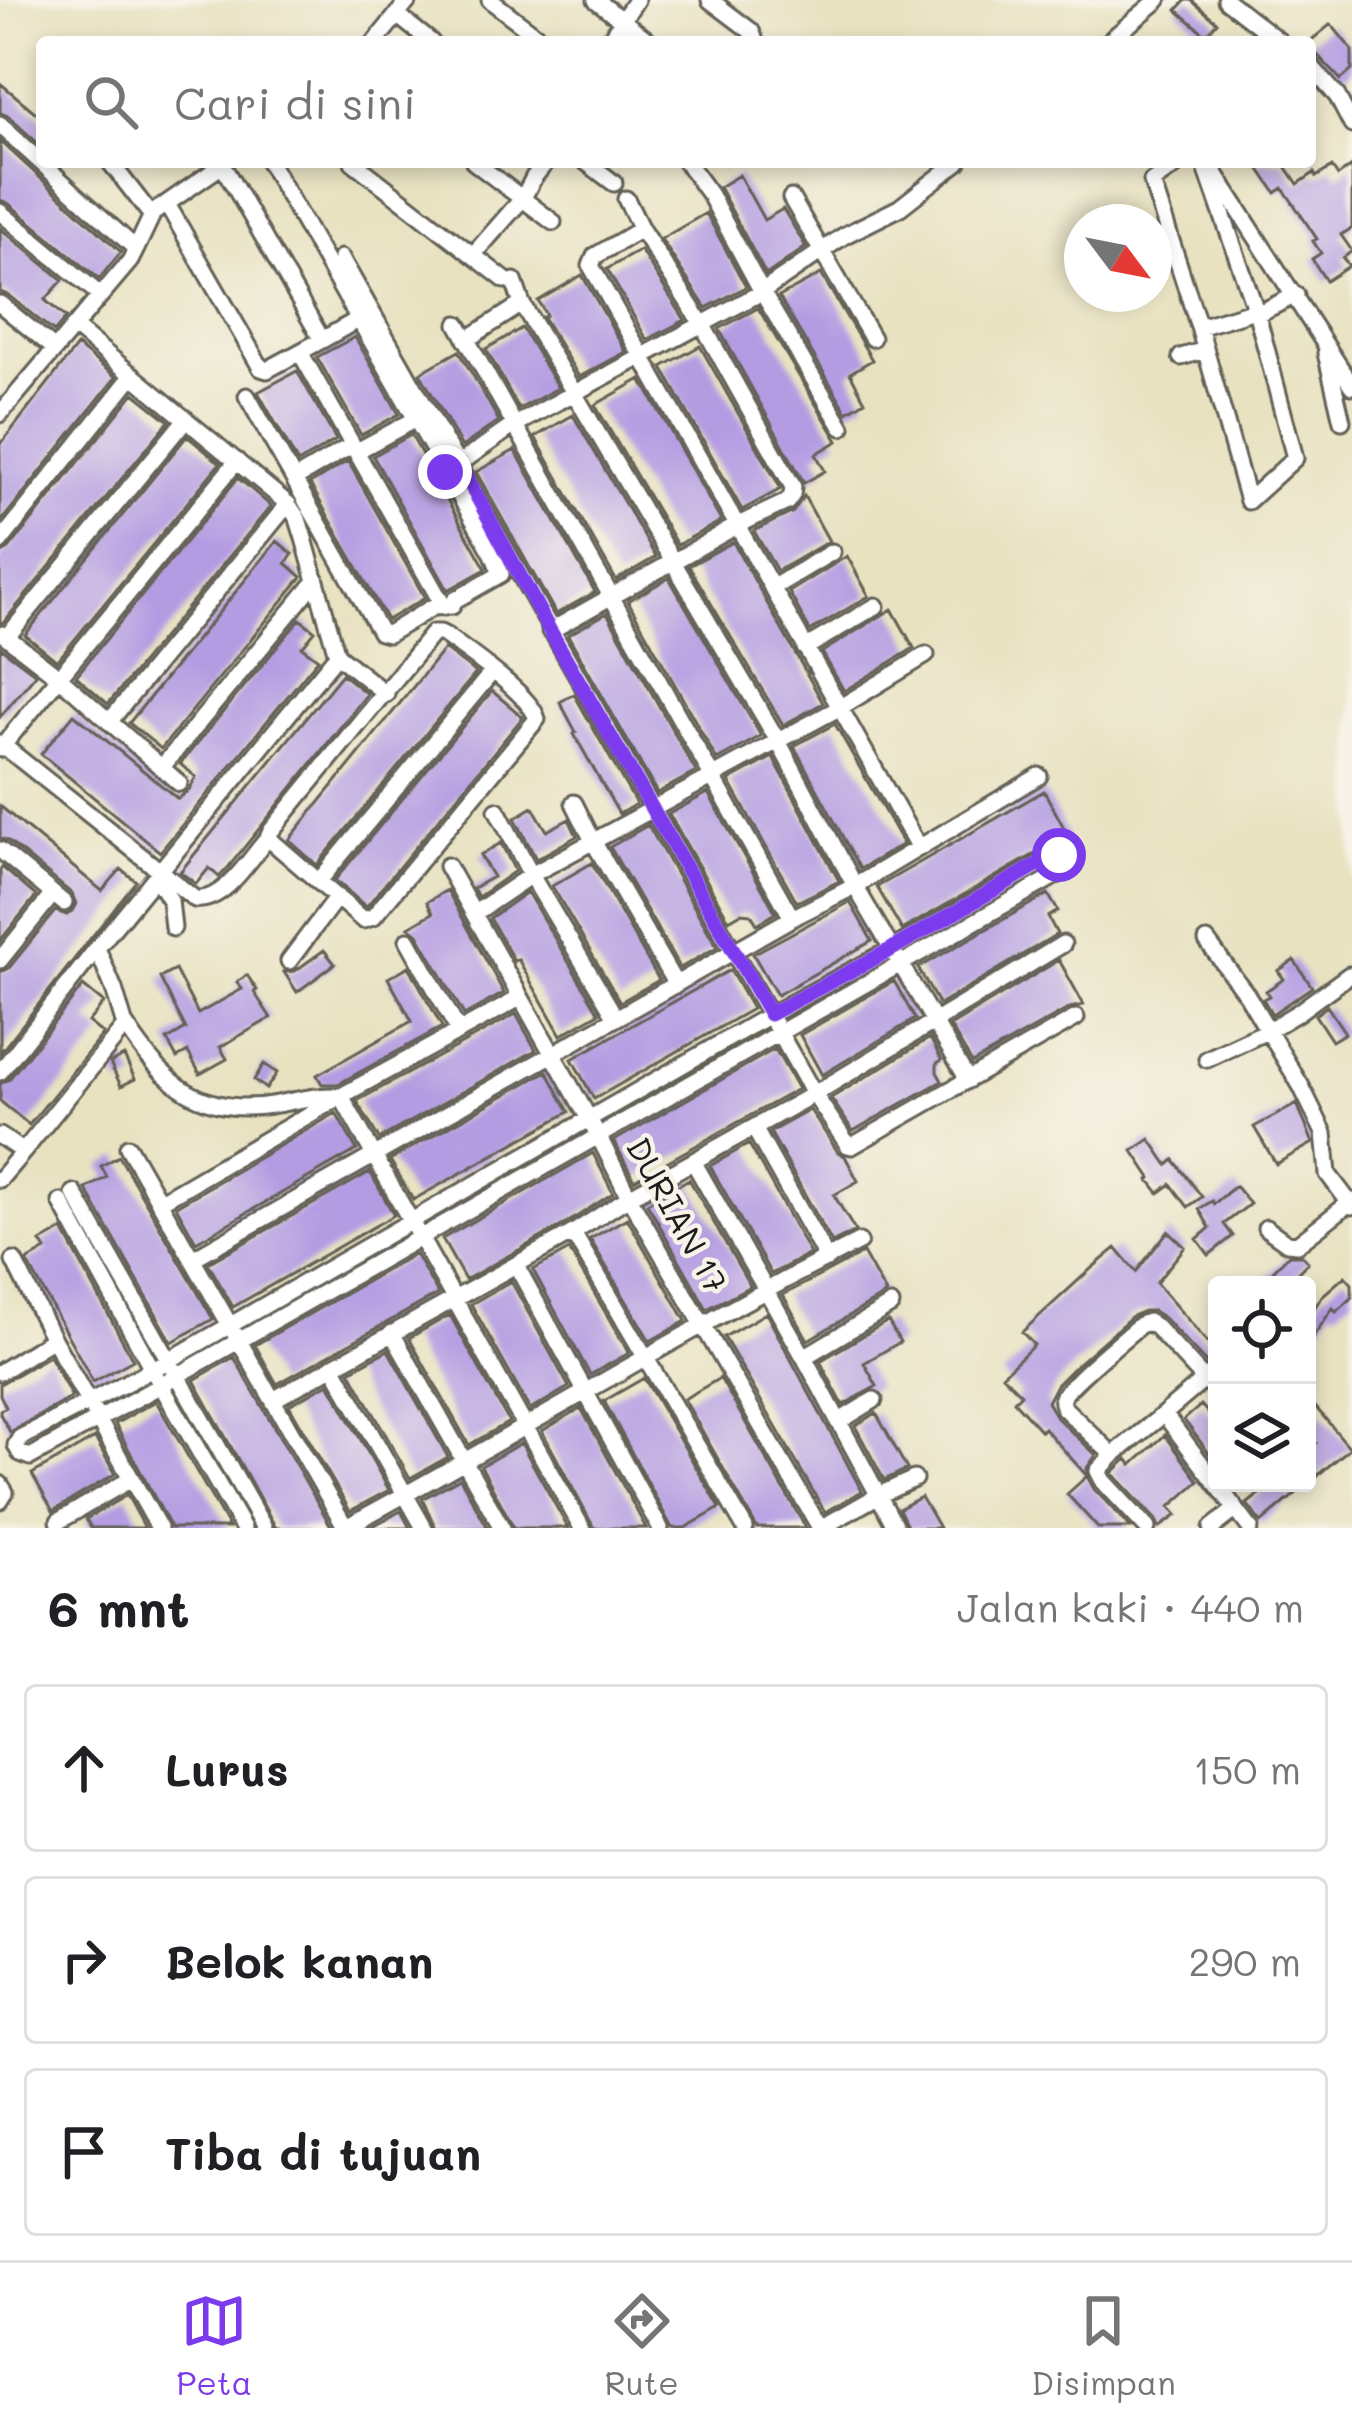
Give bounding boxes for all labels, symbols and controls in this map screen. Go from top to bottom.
search box [36,36,1316,168]
icon: search [78,69,144,135]
text: Cari di sini [174,73,416,131]
north arrow [1064,204,1172,312]
route end [418,445,472,499]
route start [1032,828,1086,882]
street label: DURIAN 17 [618,1129,739,1300]
map controls [1208,1276,1316,1492]
button: locate [1208,1276,1316,1384]
button: layers [1208,1384,1316,1492]
text: 6 mnt [48,1573,190,1640]
text: Jalan kaki · 440 m [957,1581,1304,1632]
icon: ahead [51,1735,117,1801]
text: Lurus [165,1739,289,1797]
text: 150 m [1193,1743,1301,1794]
icon: right [51,1927,117,1993]
text: Belok kanan [165,1931,433,1989]
text: 290 m [1189,1935,1301,1986]
icon: arrive [51,2119,117,2185]
text: Tiba di tujuan [165,2123,481,2181]
tab: Peta [176,2288,252,2403]
tab: Rute [605,2288,679,2403]
tab: Disimpan [1031,2288,1176,2403]

